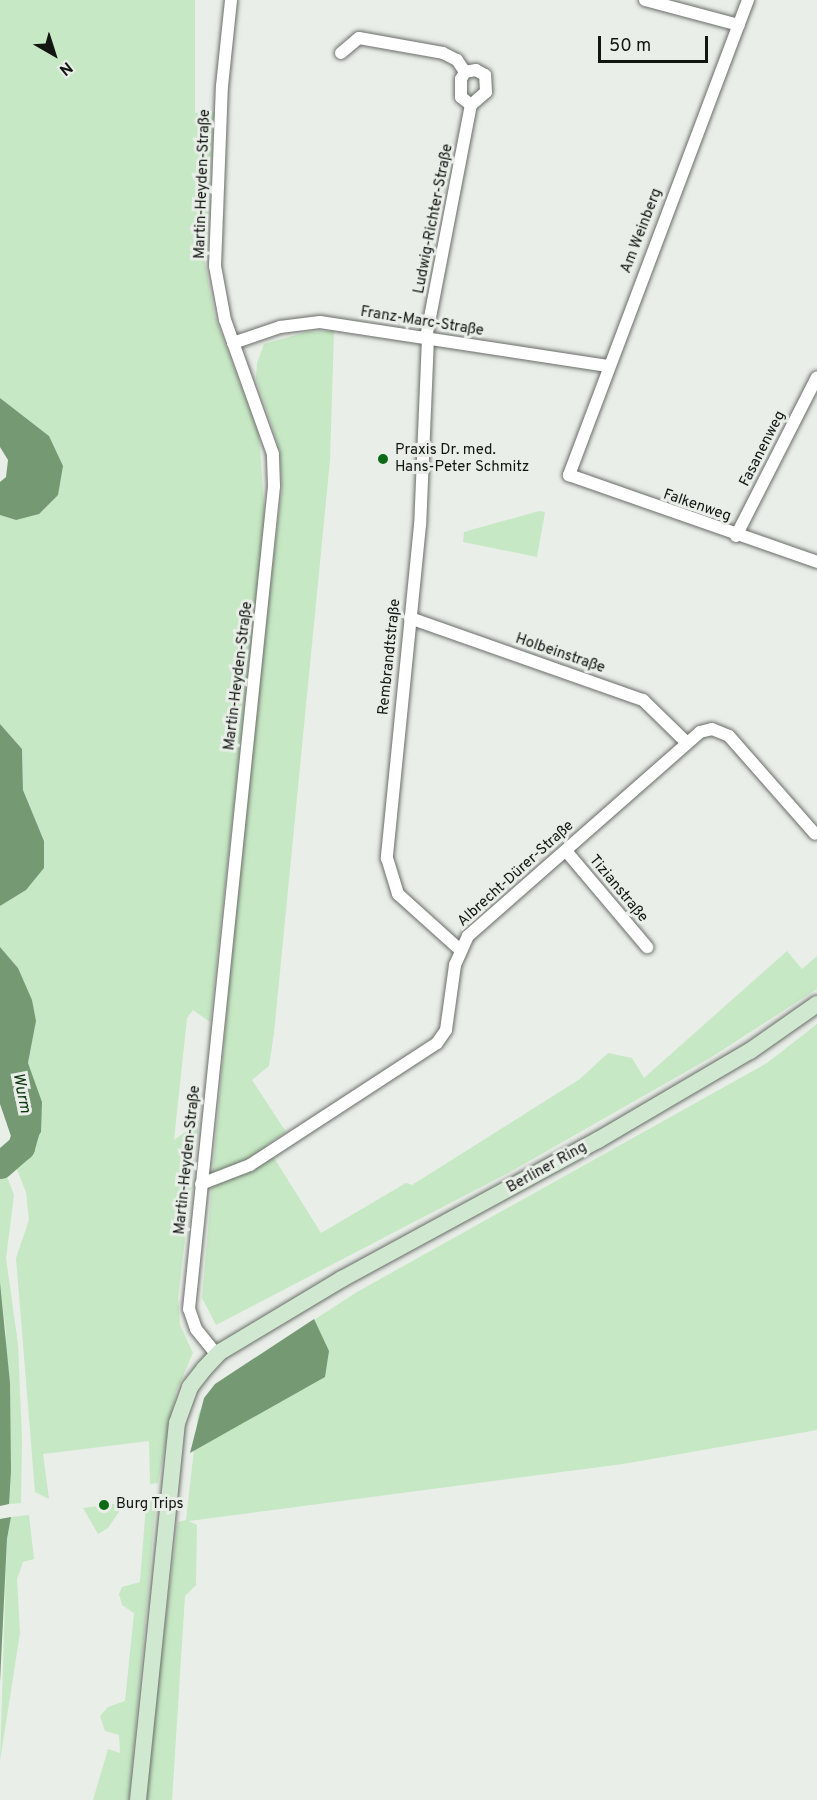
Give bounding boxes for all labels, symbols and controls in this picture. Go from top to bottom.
north arrow [24,24,84,84]
scale bar [601,24,710,62]
text: 50 m [609,35,651,58]
text: N [55,57,76,79]
street label: Martin-Heyden-Straße [191,109,215,259]
street label: Ludwig-Richter-Straße [411,143,457,295]
street label: Am Weinberg [618,186,666,276]
street label: Franz-Marc-Straße [359,303,485,341]
street label: Fasanenweg [736,408,790,490]
place label: Praxis Dr. med. Hans-Peter Schmitz [395,441,529,476]
marker: Praxis Dr. med. Hans-Peter Schmitz [376,452,390,466]
street label: Falkenweg [661,486,733,526]
street label: Rembrandtstraße [375,598,405,716]
street label: Martin-Heyden-Straße [221,600,257,752]
street label: Holbeinstraße [513,630,607,678]
street label: Albrecht-Dürer-Straße [454,817,578,931]
street label: Tizianstraße [585,852,651,926]
water label: Wurm [8,1071,34,1115]
street label: Martin-Heyden-Straße [171,1085,205,1235]
street label: Berliner Ring [504,1139,590,1197]
place label: Burg Trips [116,1496,184,1514]
marker: Burg Trips [97,1498,111,1512]

